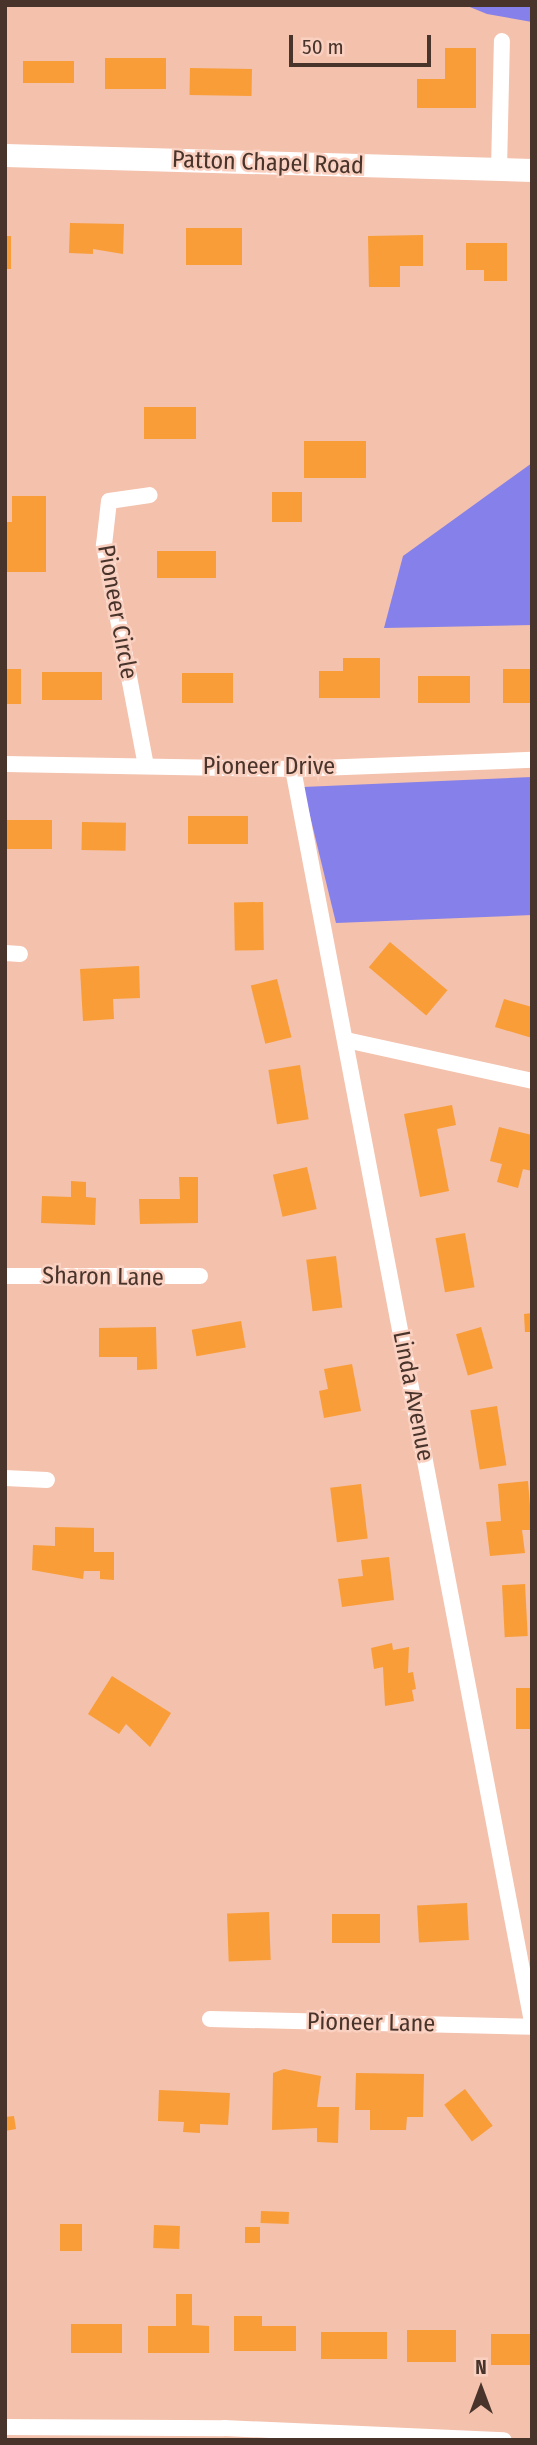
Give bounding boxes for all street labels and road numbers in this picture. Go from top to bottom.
street label: Patton Chapel Road [172,145,364,181]
street label: Pioneer Circle [91,543,143,681]
street label: Pioneer Drive [203,753,335,781]
street label: Sharon Lane [42,1262,164,1292]
street label: Linda Avenue [386,1329,440,1463]
street label: Pioneer Lane [307,2007,435,2039]

